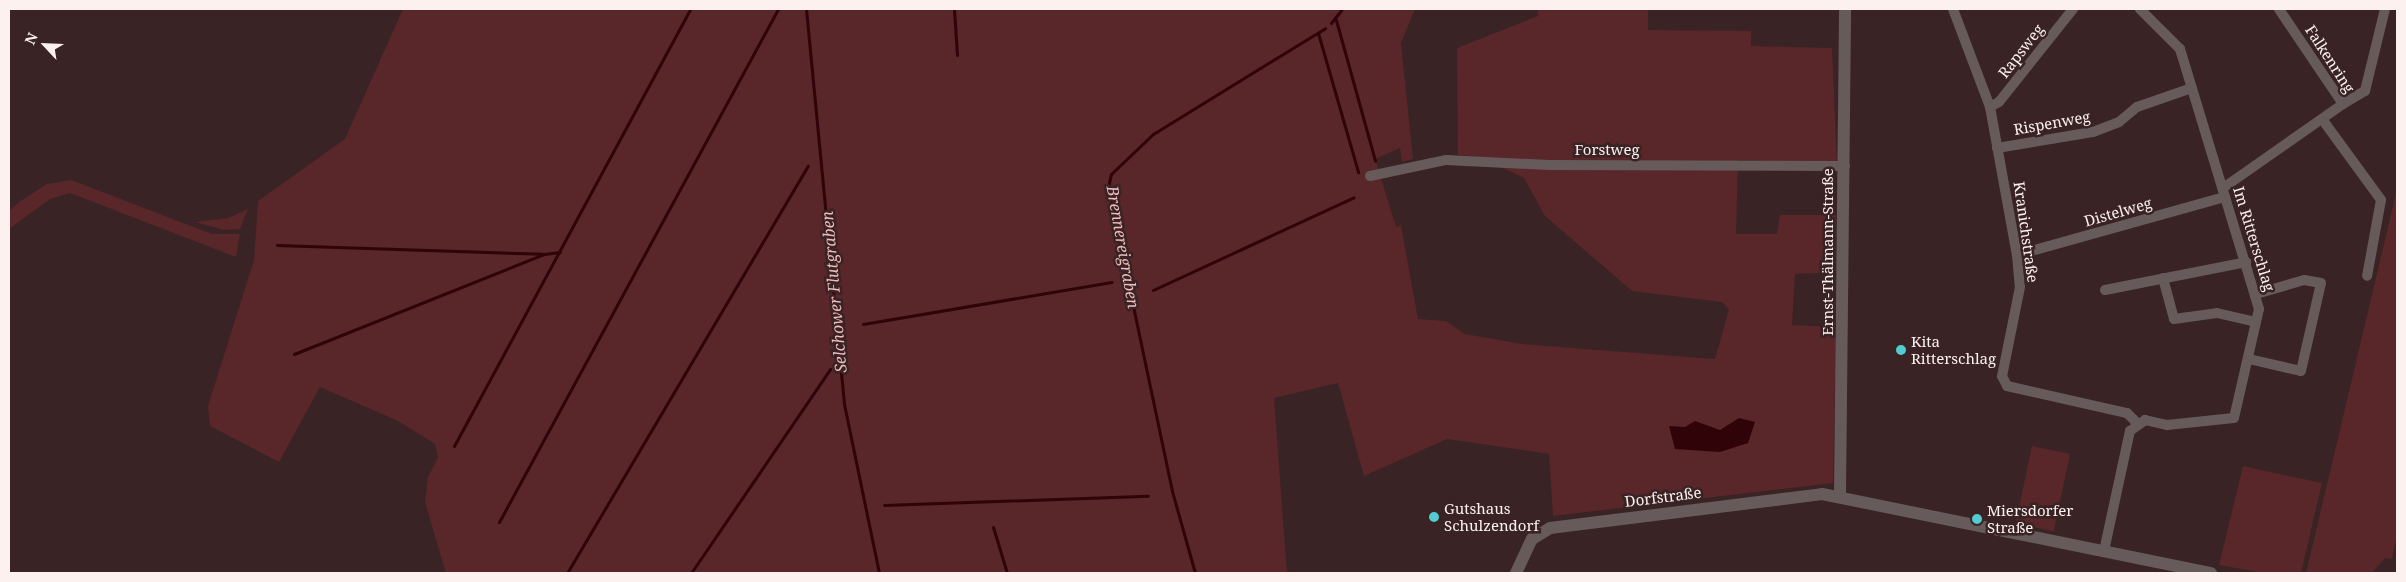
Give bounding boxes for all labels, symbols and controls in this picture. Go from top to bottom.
north arrow [20,20,70,70]
street label: Rapsweg [1994,21,2048,81]
street label: Falkenring [2301,22,2359,96]
text: N [20,29,42,47]
street label: Rispenweg [2012,107,2092,139]
street label: Forstweg [1574,141,1640,159]
street label: Ernst-Thälmann-Straße [1819,168,1837,336]
street label: Kranichstraße [2010,180,2042,284]
water label: Brennereigraben [1103,184,1143,310]
street label: Im Ritterschlag [2230,184,2278,294]
street label: Distelweg [2082,194,2154,230]
water label: Selchower Flutgraben [817,210,851,374]
place label: Kita Ritterschlag [1911,332,1996,367]
marker: Kita Ritterschlag [1895,344,1907,356]
street label: Dorfstraße [1624,483,1702,511]
place label: Gutshaus Schulzendorf [1444,499,1539,534]
place label: Miersdorfer Straße [1987,501,2073,536]
marker: Gutshaus Schulzendorf [1428,511,1440,523]
marker: Miersdorfer Straße [1971,513,1983,525]

